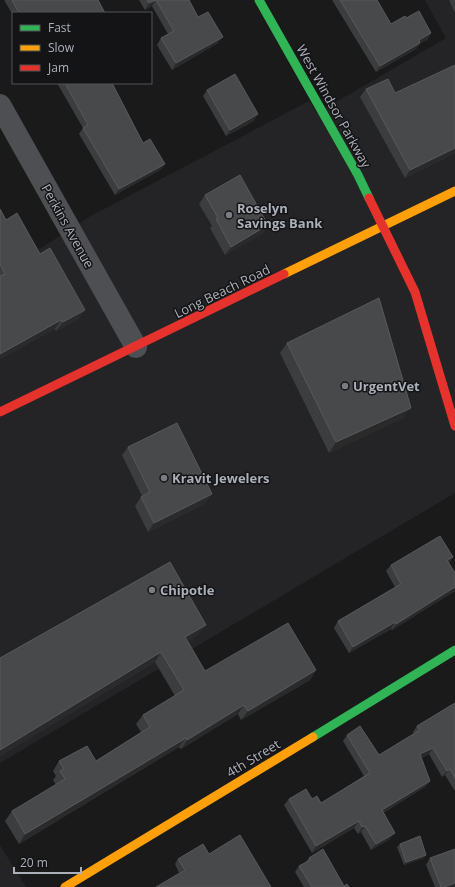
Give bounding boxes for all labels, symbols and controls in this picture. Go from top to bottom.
legend [12,12,152,84]
text: Fast [48,19,71,36]
text: Slow [48,39,75,56]
street label: West Windsor Parkway [293,41,376,171]
text: Jam [47,59,69,76]
street label: Perkins Avenue [37,181,99,271]
place label: Roselyn Savings Bank [237,199,323,232]
marker: Roselyn Savings Bank [224,210,234,220]
street label: Long Beach Road [171,260,273,322]
place label: UrgentVet [353,377,420,395]
marker: UrgentVet [340,381,350,391]
place label: Kravit Jewelers [172,469,270,487]
marker: Kravit Jewelers [159,473,169,483]
place label: Chipotle [160,581,215,599]
marker: Chipotle [147,585,157,595]
street label: 4th Street [223,735,284,781]
scale bar [14,849,81,875]
text: 20 m [20,854,48,871]

